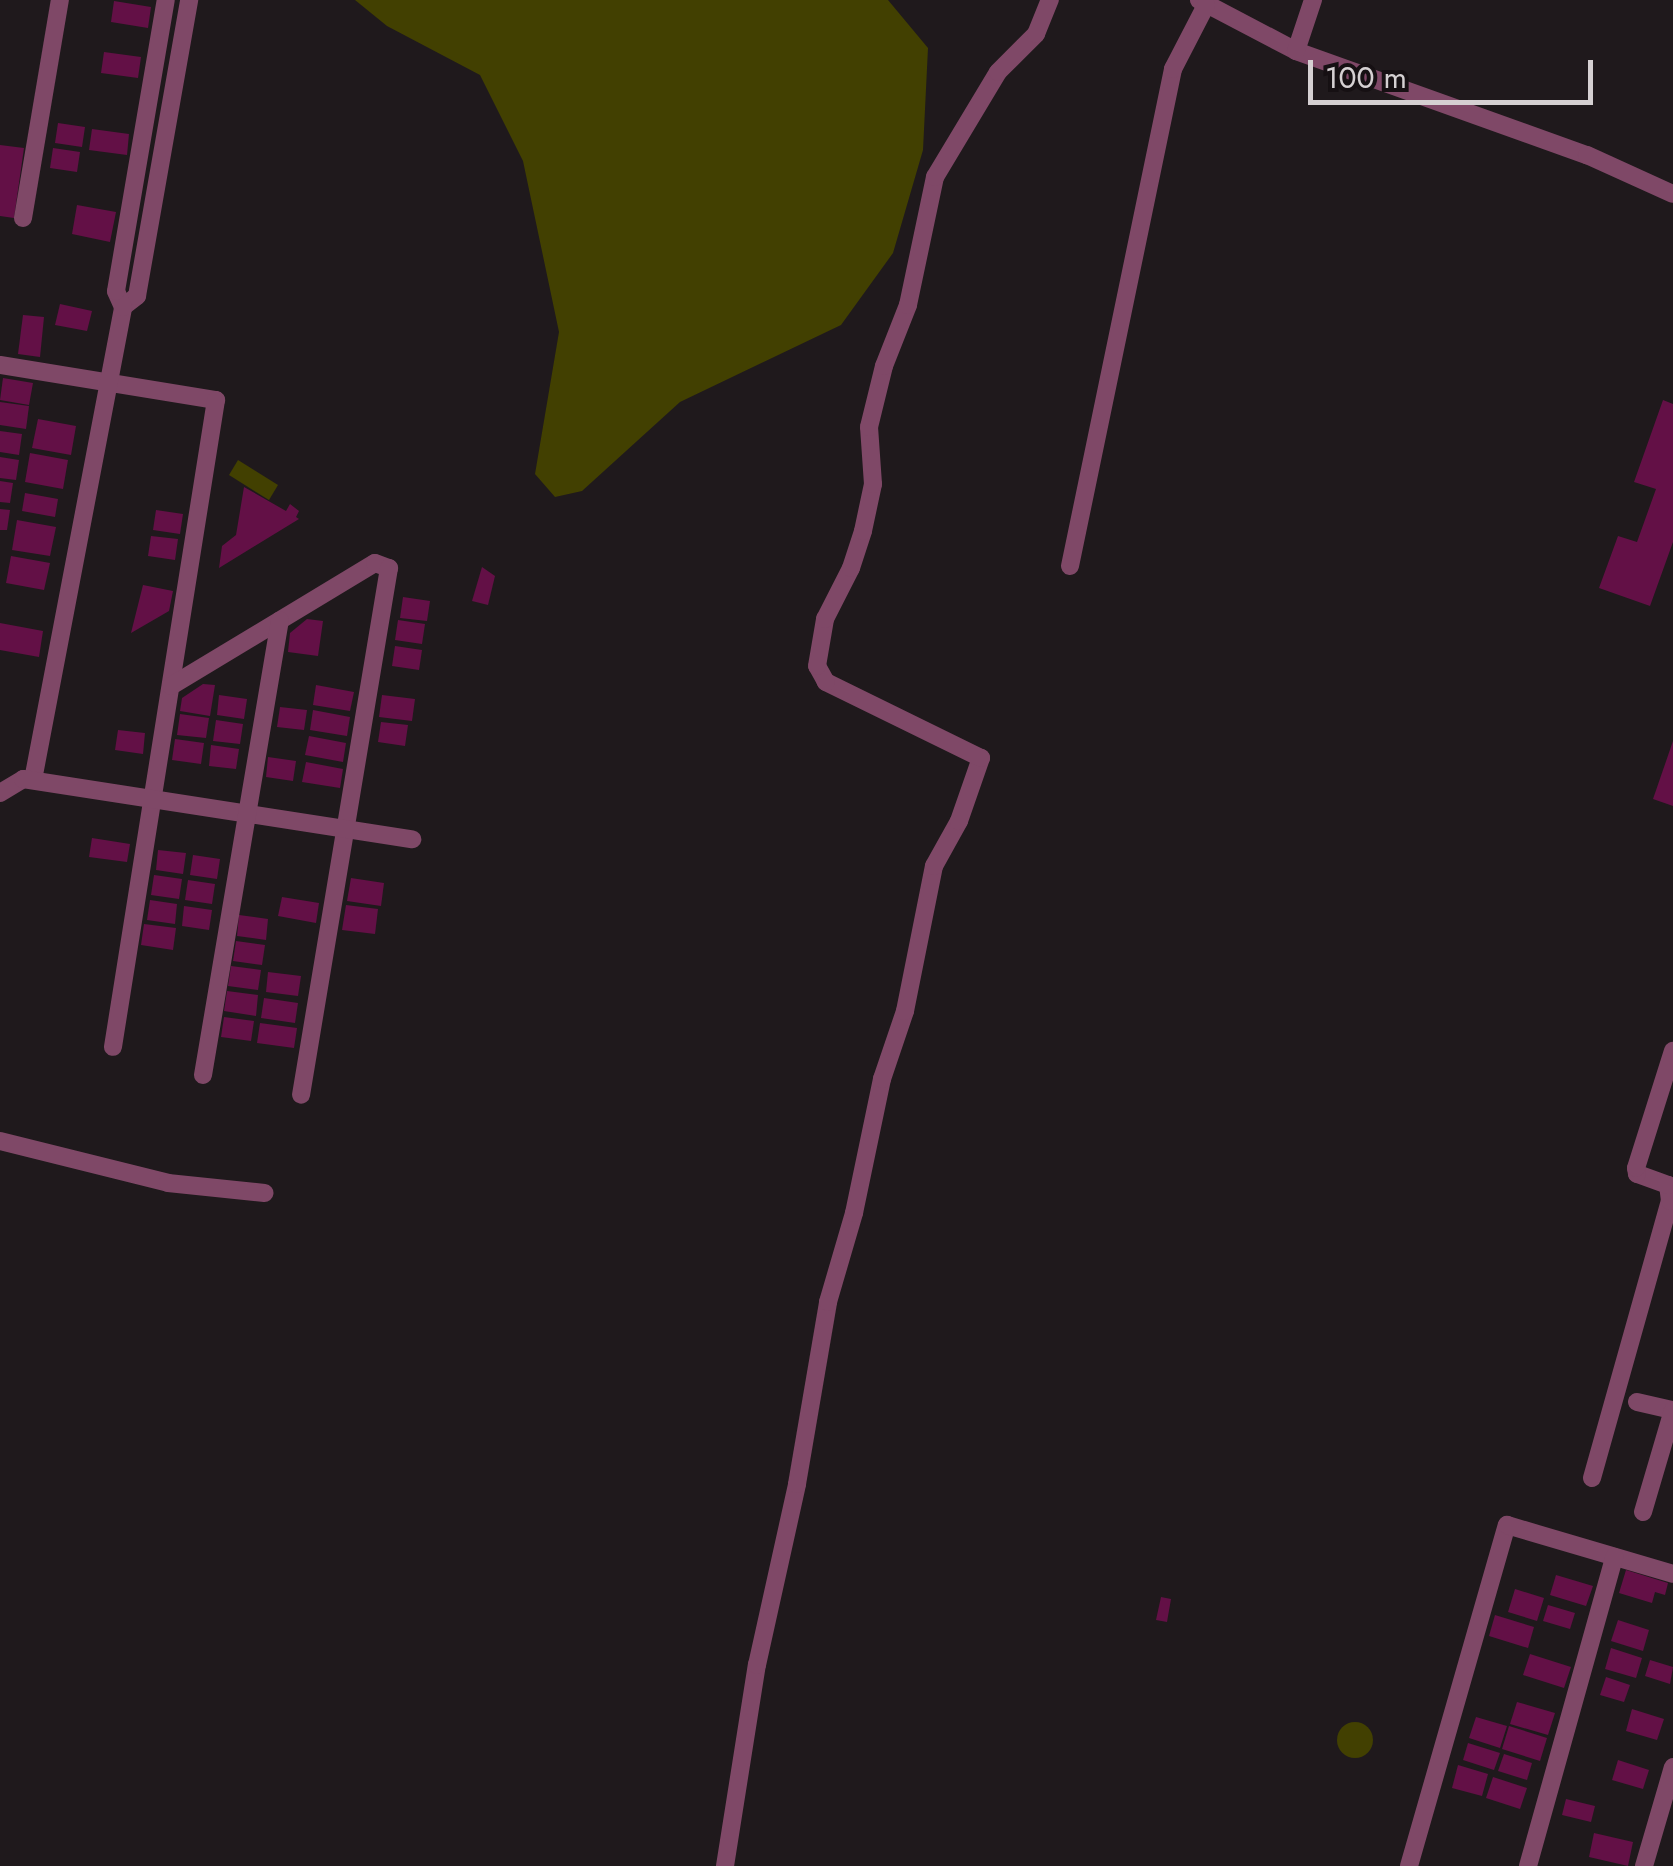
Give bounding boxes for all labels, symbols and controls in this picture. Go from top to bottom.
scale bar [1313,40,1598,102]
text: 100 m [1325,56,1407,99]

